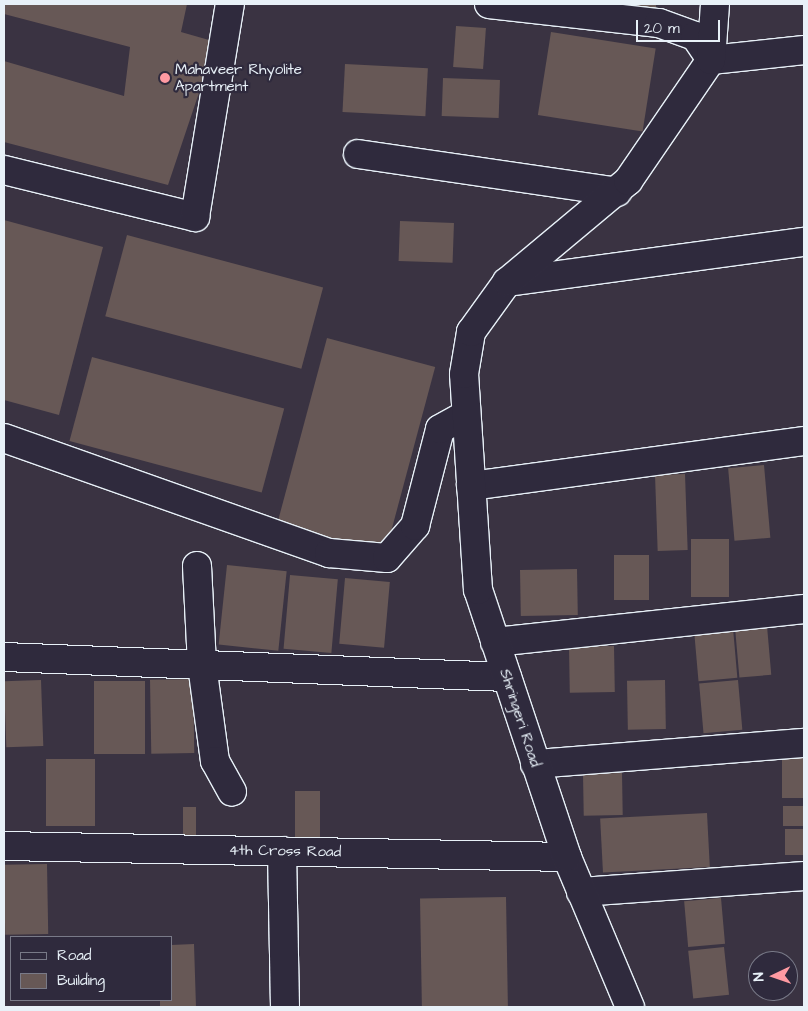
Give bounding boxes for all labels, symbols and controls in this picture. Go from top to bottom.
scale bar [638,10,722,42]
text: 20 m [644,18,680,39]
place label: Mahaveer Rhyolite Apartment [175,60,302,95]
marker: Mahaveer Rhyolite Apartment [159,72,171,84]
street label: Shringeri Road [496,667,544,769]
street label: 4th Cross Road [229,841,341,861]
legend [10,936,172,1001]
text: Road [57,945,91,966]
north arrow [748,951,798,1001]
text: Building [57,970,105,991]
text: N [749,972,769,982]

